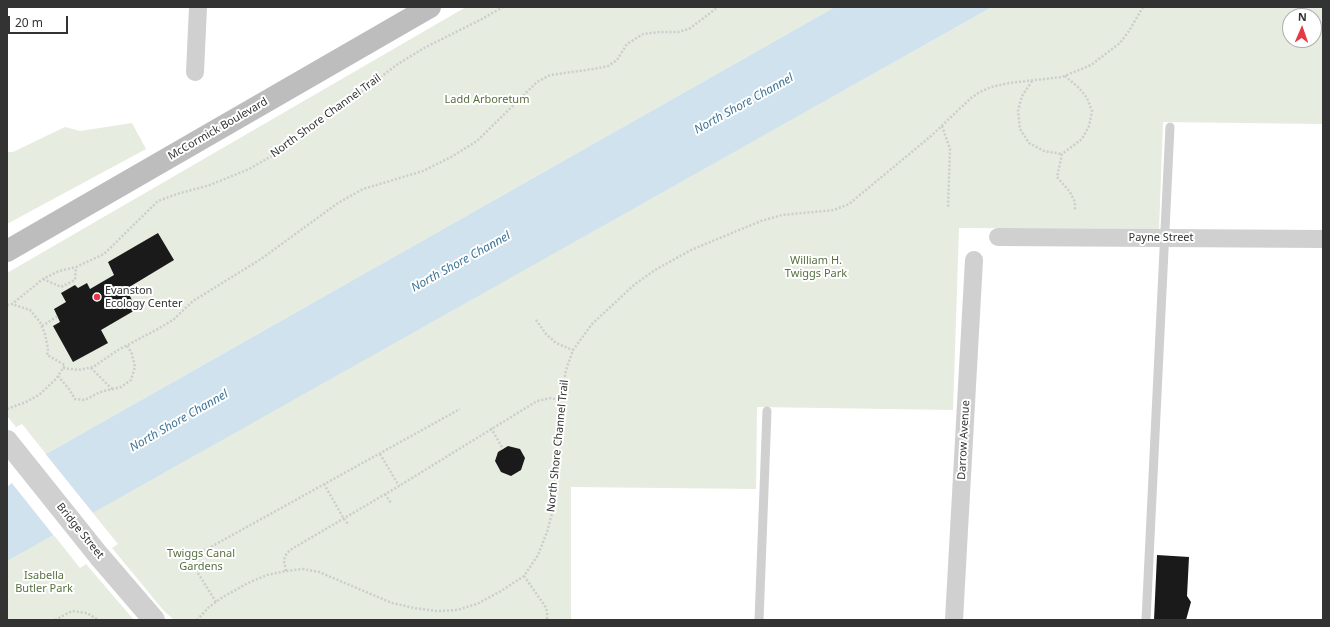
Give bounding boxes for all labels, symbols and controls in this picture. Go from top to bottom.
scale bar [10,8,70,34]
north arrow [1282,8,1322,48]
text: N [1298,9,1307,24]
text: 20 m [15,14,43,31]
water label: North Shore Channel [692,71,796,137]
street label: North Shore Channel Trail [268,72,384,160]
park label: Ladd Arboretum [445,93,529,107]
street label: McCormick Boulevard [166,95,270,163]
water label: North Shore Channel [409,229,513,295]
street label: Payne Street [1128,231,1194,245]
park label: William H. Twiggs Park [785,254,847,280]
place label: Evanston Ecology Center [105,284,182,310]
marker: Evanston Ecology Center [92,292,102,302]
street label: North Shore Channel Trail [544,379,572,513]
water label: North Shore Channel [127,387,231,455]
street label: Darrow Avenue [955,400,973,480]
street label: Bridge Street [54,500,106,562]
park label: Twiggs Canal Gardens [167,547,235,573]
park label: Isabella Butler Park [15,569,73,595]

